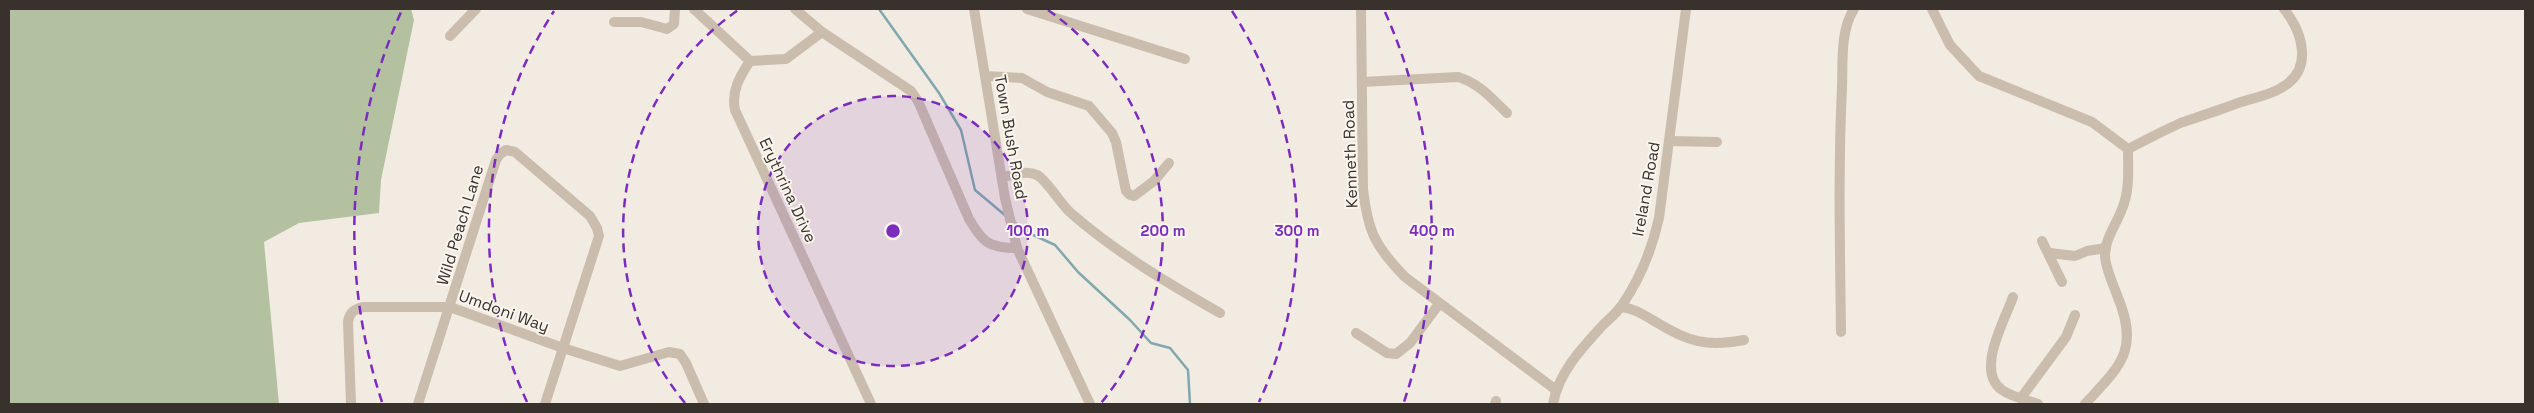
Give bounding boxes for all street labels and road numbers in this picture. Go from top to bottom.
street label: Town Bush Road [990,73,1032,201]
street label: Kenneth Road [1338,100,1362,208]
street label: Erythrina Drive [755,134,821,246]
street label: Ireland Road [1627,140,1665,238]
street label: Wild Peach Lane [432,162,488,288]
street label: Umdoni Way [456,285,552,337]

